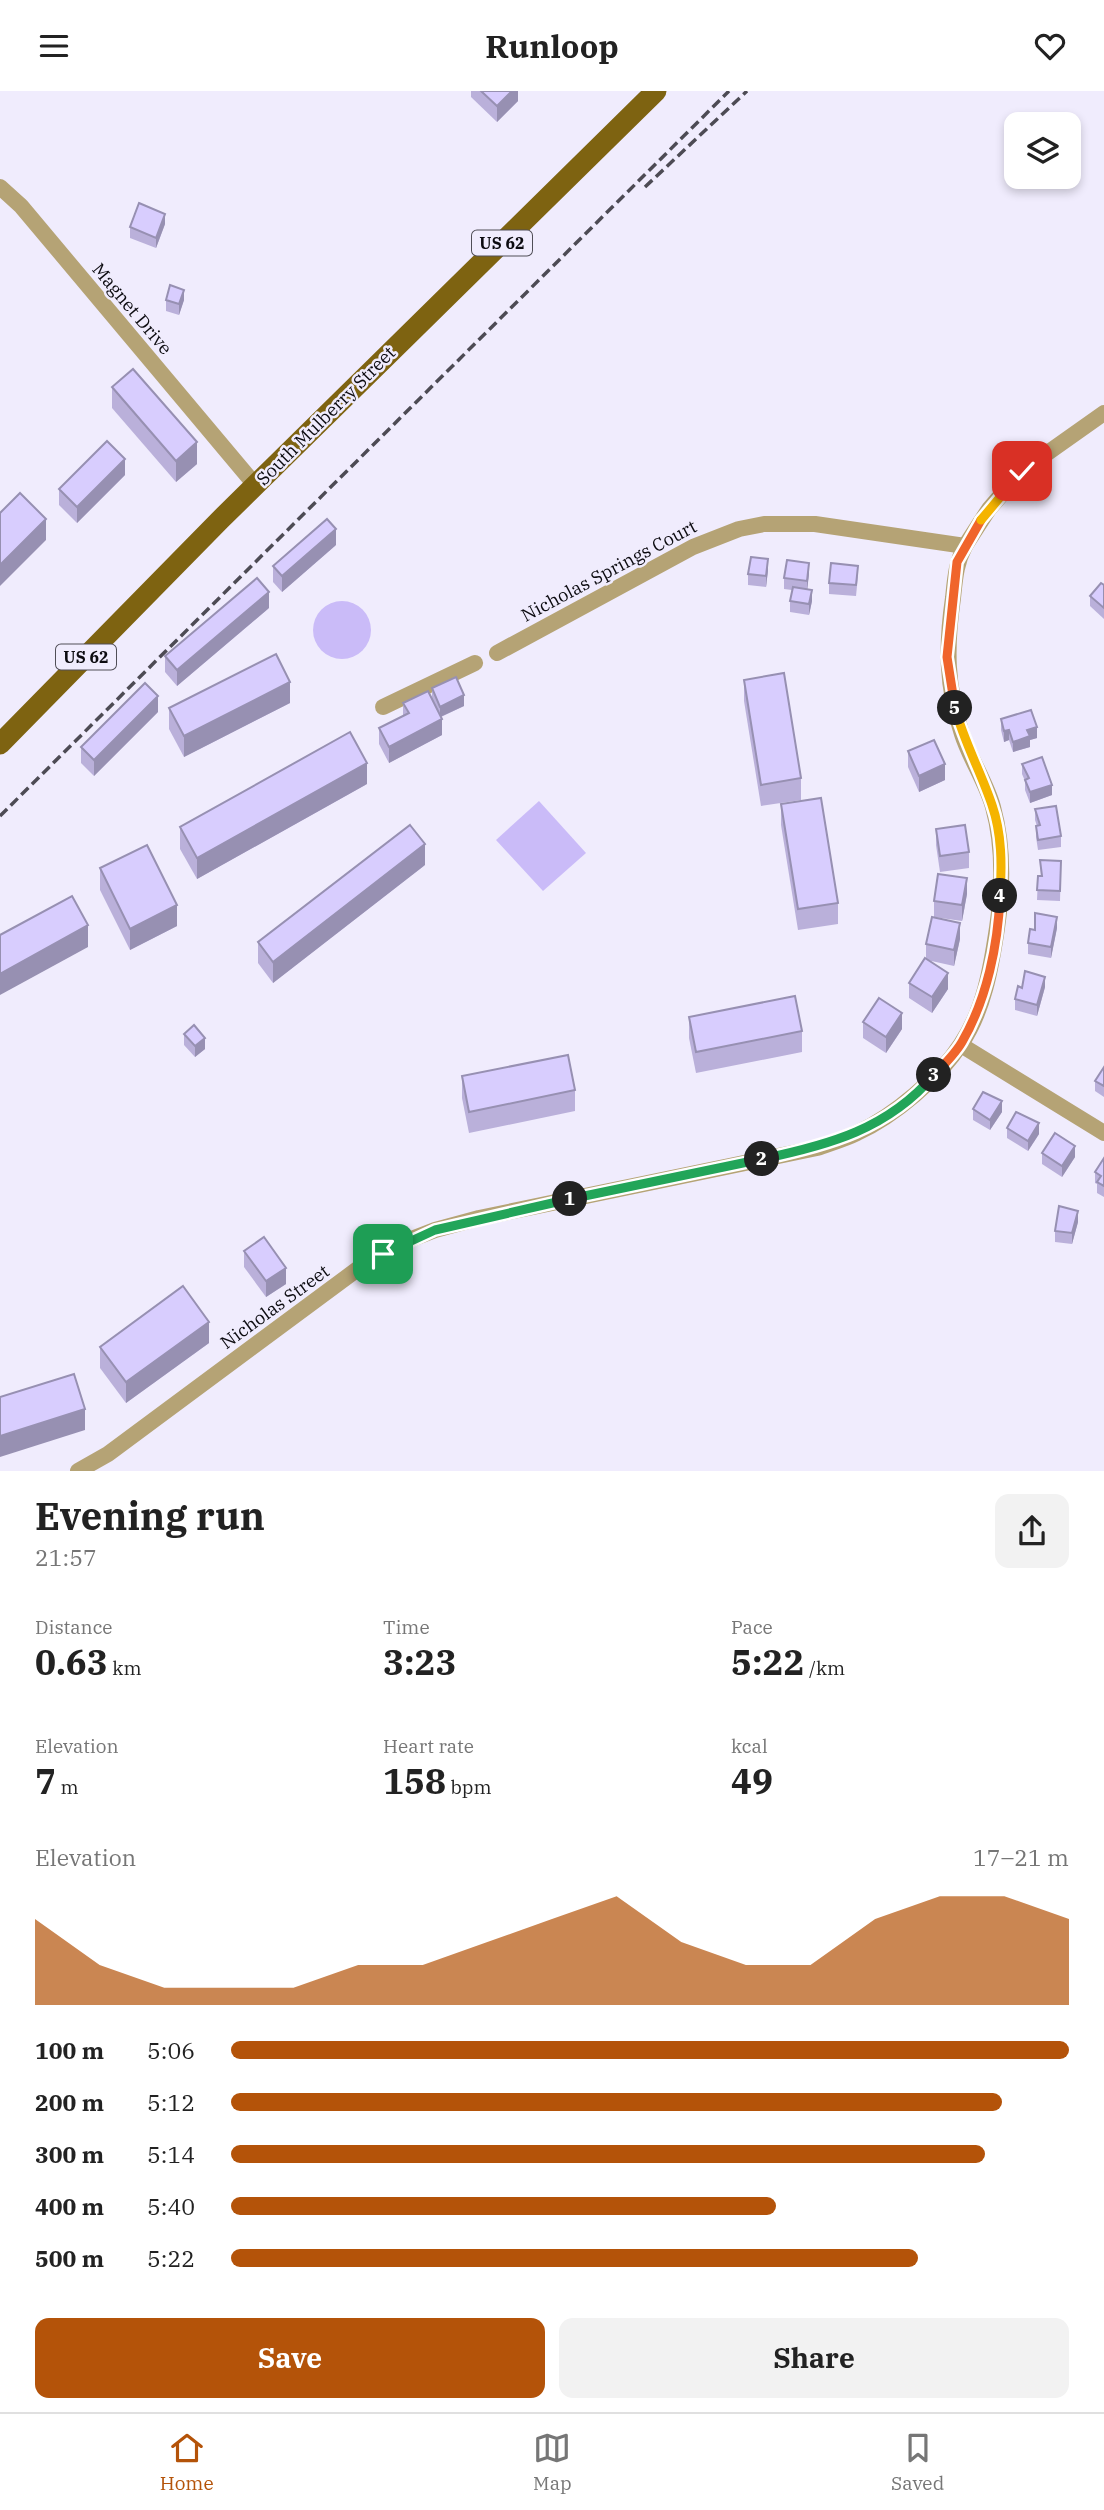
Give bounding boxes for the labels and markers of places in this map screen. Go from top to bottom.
pin [992,441,1052,501]
pin: 5 [937,691,972,725]
pin: 4 [982,879,1018,913]
pin: 3 [916,1058,951,1093]
pin: 2 [744,1141,780,1177]
pin: 1 [552,1181,588,1217]
pin [353,1224,413,1284]

